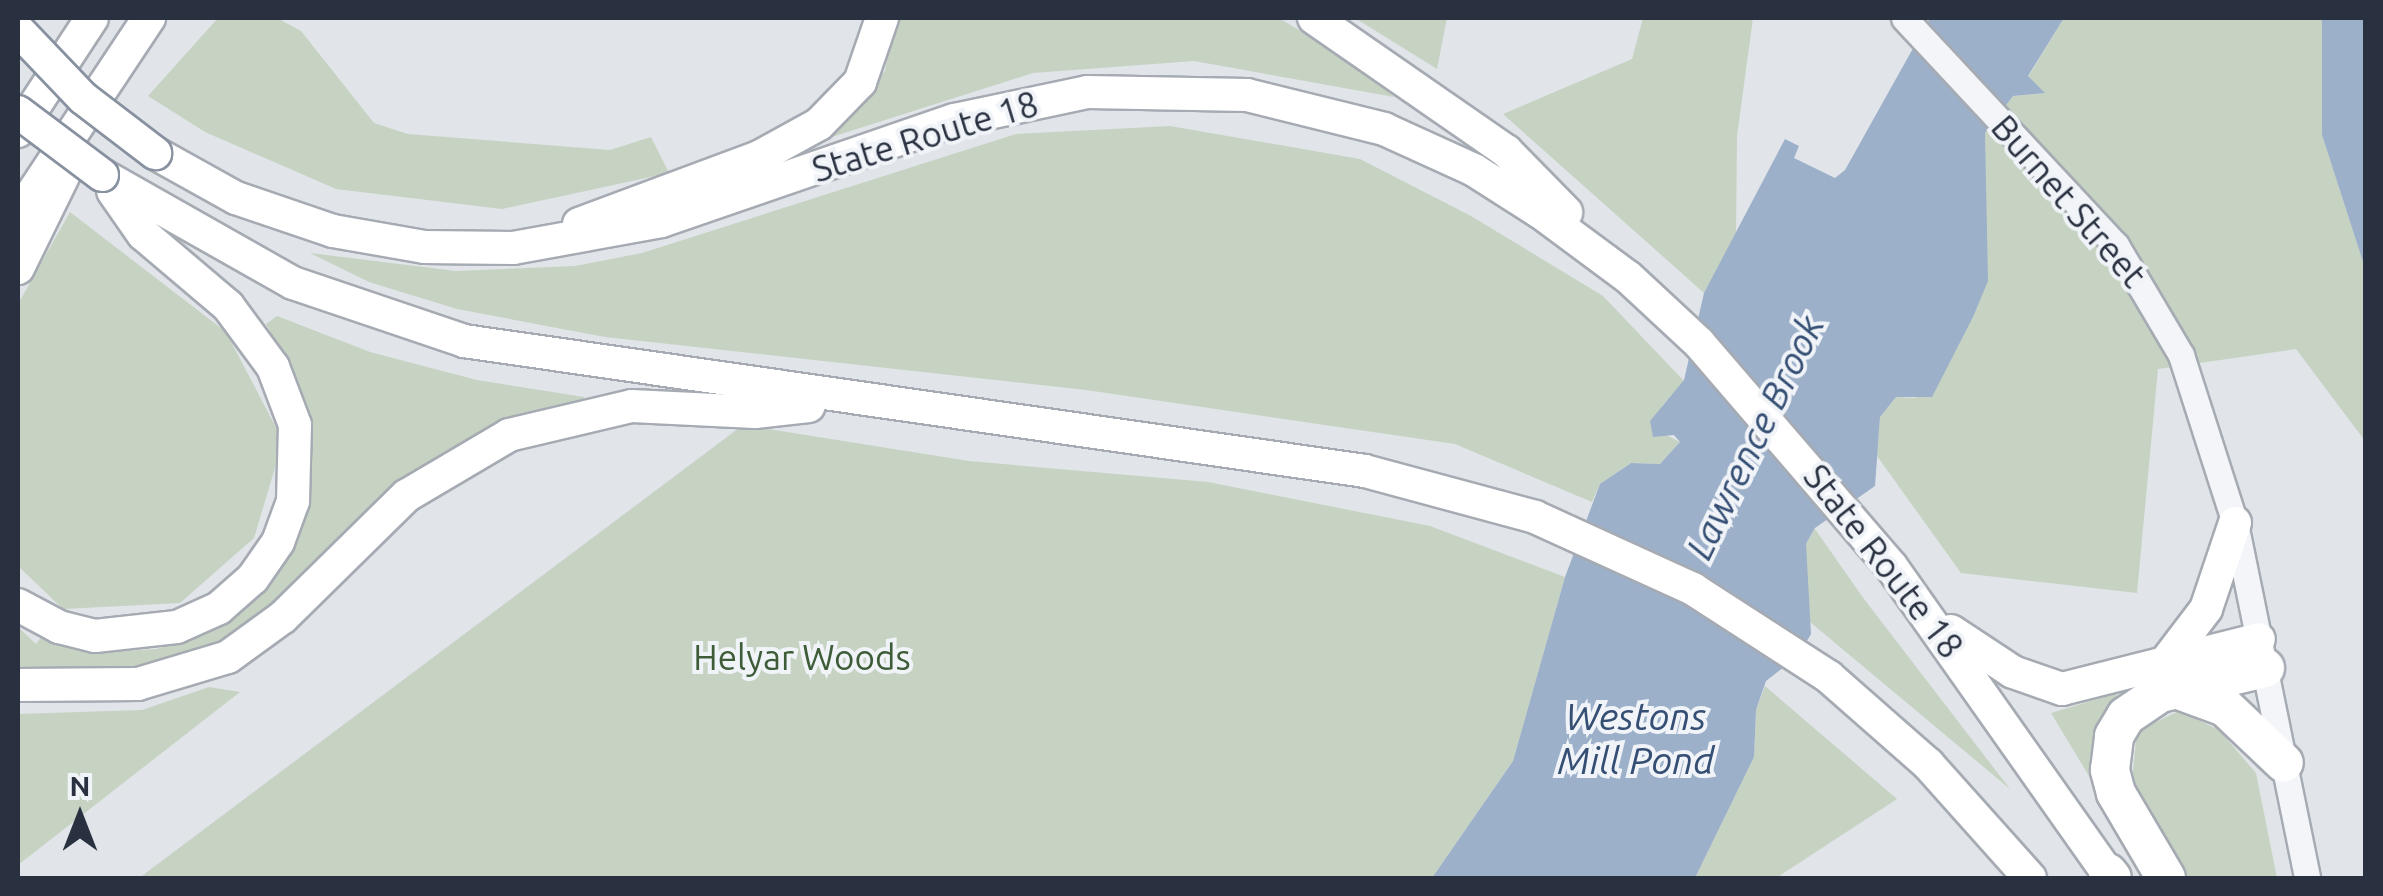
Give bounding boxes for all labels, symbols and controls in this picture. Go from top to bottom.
street label: State Route 18 [807,82,1043,190]
street label: Burnet Street [1983,106,2155,296]
water label: Lawrence Brook [1676,307,1834,567]
street label: State Route 18 [1796,456,1972,666]
park label: Helyar Woods [693,636,911,678]
water label: Westons Mill Pond [1558,694,1714,784]
north arrow [30,766,130,866]
text: N [70,770,90,801]

